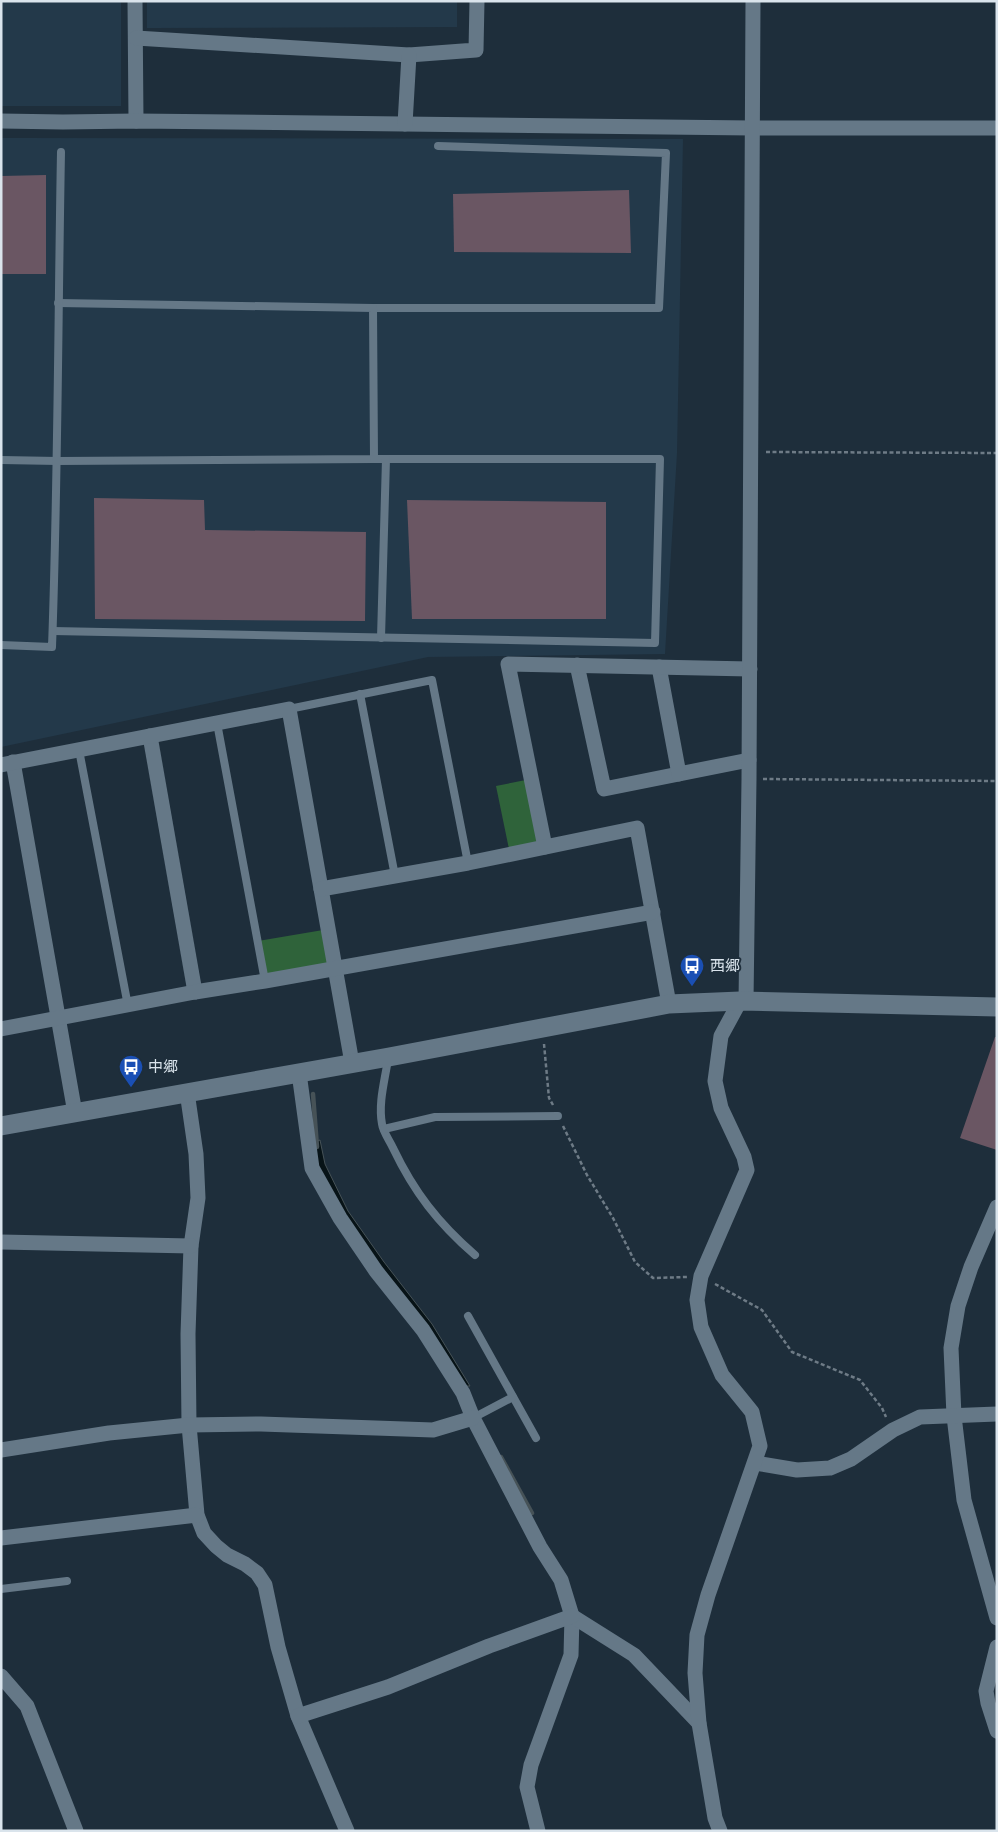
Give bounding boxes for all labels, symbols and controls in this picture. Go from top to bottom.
bus stop icon: 西郷 [679,953,705,987]
place label: 西郷 [710,954,740,977]
bus stop icon: 中郷 [118,1054,144,1088]
place label: 中郷 [148,1055,178,1078]

